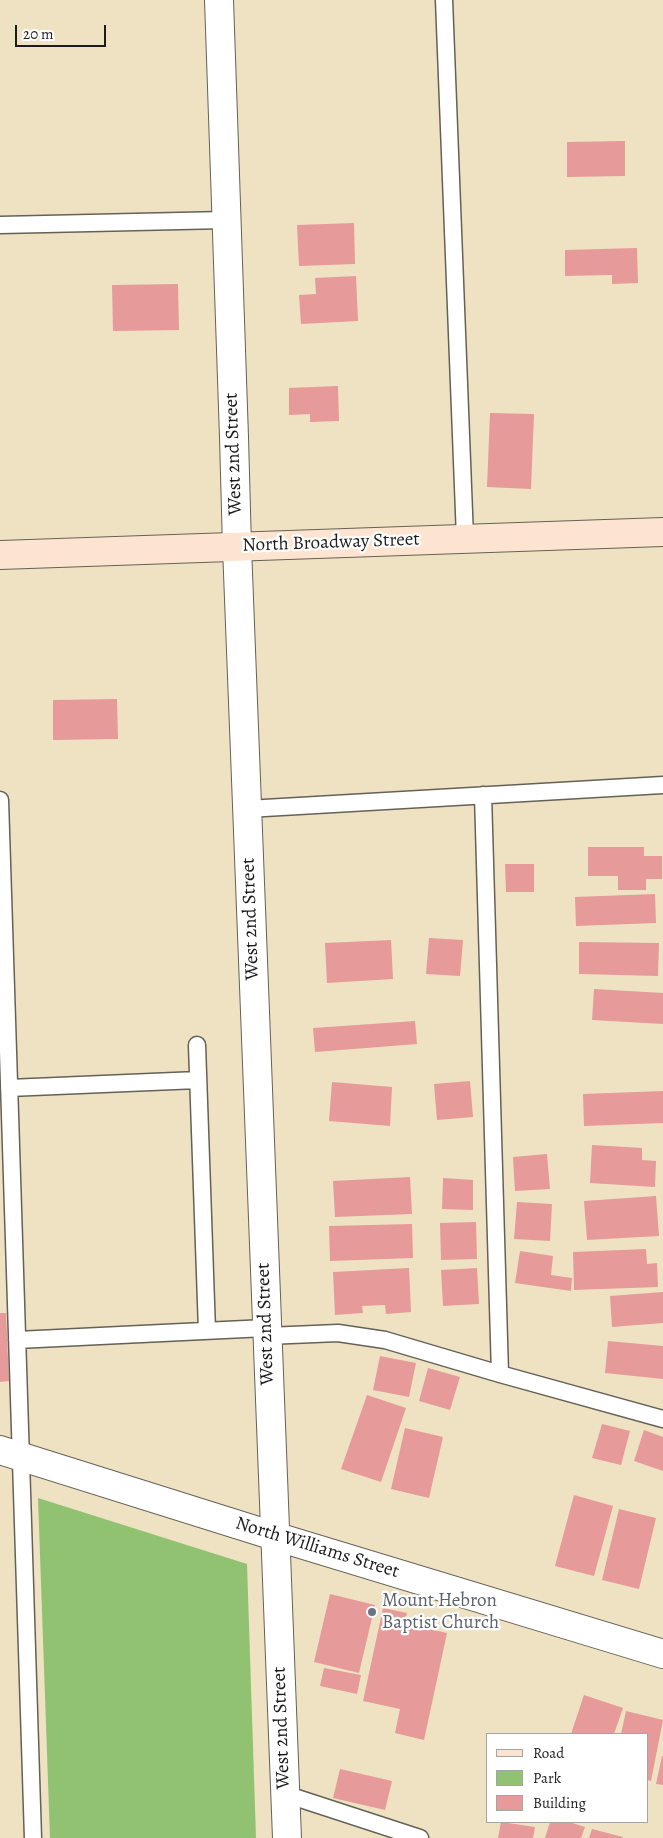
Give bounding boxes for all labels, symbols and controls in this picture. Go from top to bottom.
scale bar [18,15,109,47]
text: 20 m [23,24,54,44]
street label: West 2nd Street [220,392,248,516]
street label: North Broadway Street [242,529,420,557]
street label: West 2nd Street [237,857,265,981]
street label: West 2nd Street [252,1262,280,1386]
street label: North Williams Street [232,1512,402,1584]
place label: Mount Hebron Baptist Church [382,1590,499,1634]
marker: Mount Hebron Baptist Church [366,1606,378,1618]
street label: West 2nd Street [268,1666,296,1790]
legend [486,1733,648,1823]
text: Road [533,1743,564,1763]
text: Park [533,1768,561,1788]
text: Building [533,1793,586,1813]

